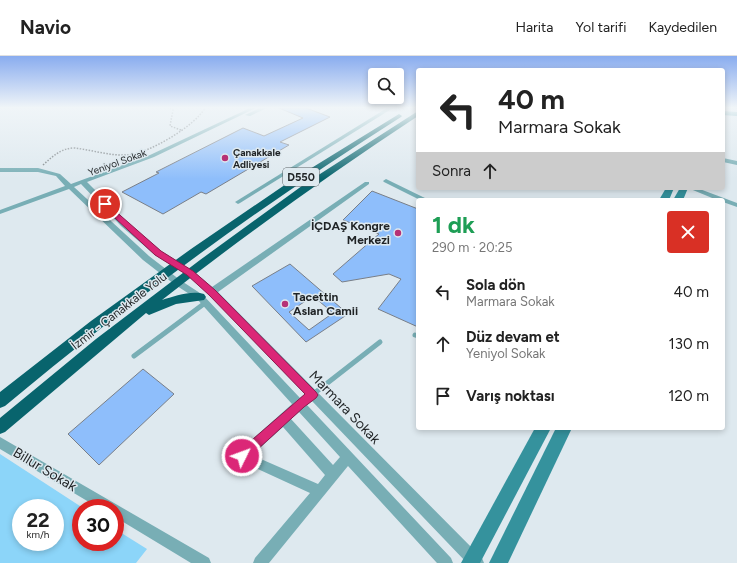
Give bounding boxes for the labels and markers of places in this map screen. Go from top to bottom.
place label: Çanakkale Adliyesi [233,146,281,171]
marker: Çanakkale Adliyesi [220,153,230,163]
pin [88,187,122,221]
place label: İÇDAŞ Kongre Merkezi [311,219,390,247]
marker: İÇDAŞ Kongre Merkezi [393,228,403,238]
place label: Tacettin Aslan Camii [293,290,358,318]
marker: Tacettin Aslan Camii [280,299,290,309]

